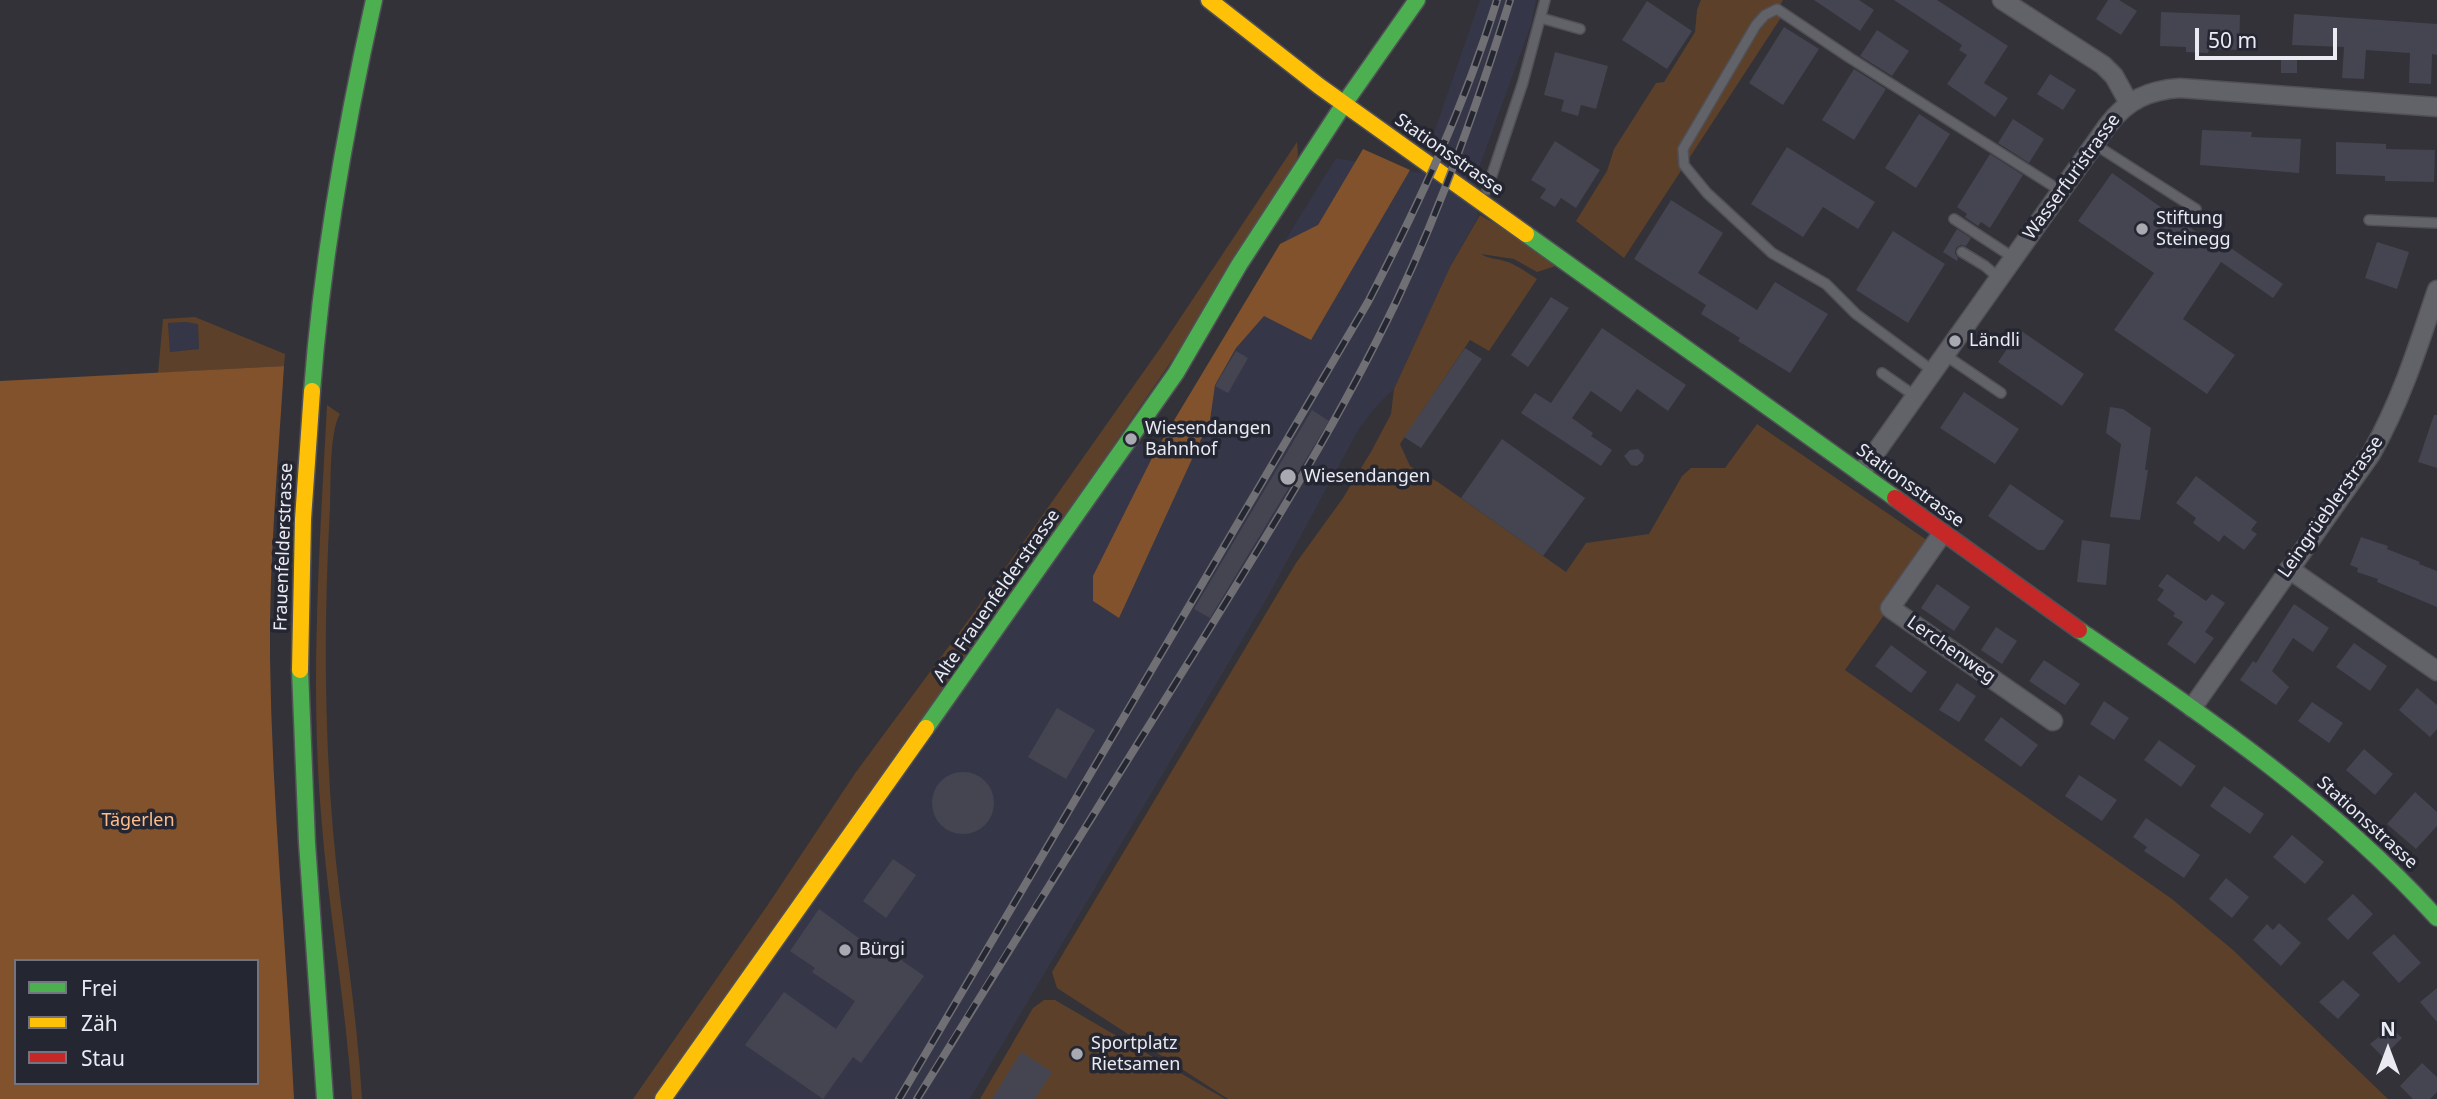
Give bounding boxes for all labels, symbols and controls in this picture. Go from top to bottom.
scale bar [2199,14,2341,58]
text: 50 m [2208,26,2257,54]
street label: Stationsstrasse [1390,109,1508,201]
street label: Wasserfuristrasse [2019,110,2125,244]
place label: Stiftung Steinegg [2156,208,2231,250]
marker: Stiftung Steinegg [2134,221,2150,237]
place label: Ländli [1969,330,2020,352]
marker: Ländli [1947,333,1963,349]
place label: Wiesendangen Bahnhof [1145,418,1271,460]
marker: Wiesendangen Bahnhof [1123,431,1139,447]
street label: Leingrüeblerstrasse [2274,432,2388,582]
street label: Stationsstrasse [1852,440,1968,532]
street label: Frauenfelderstrasse [270,463,298,631]
place label: Wiesendangen [1304,466,1430,488]
marker: Wiesendangen [1278,467,1298,487]
street label: Alte Frauenfelderstrasse [929,506,1065,686]
street label: Lerchenweg [1903,612,1999,688]
street label: Stationsstrasse [2312,772,2422,874]
park label: Tägerlen [101,810,175,832]
place label: Bürgi [859,939,905,961]
marker: Bürgi [837,942,853,958]
legend [14,959,259,1085]
text: Frei [81,974,117,1002]
text: Zäh [81,1009,118,1037]
north arrow [2353,1015,2423,1085]
text: N [2380,1016,2396,1042]
place label: Sportplatz Rietsamen [1091,1033,1180,1076]
text: Stau [81,1044,125,1072]
marker: Sportplatz Rietsamen [1069,1046,1085,1062]

